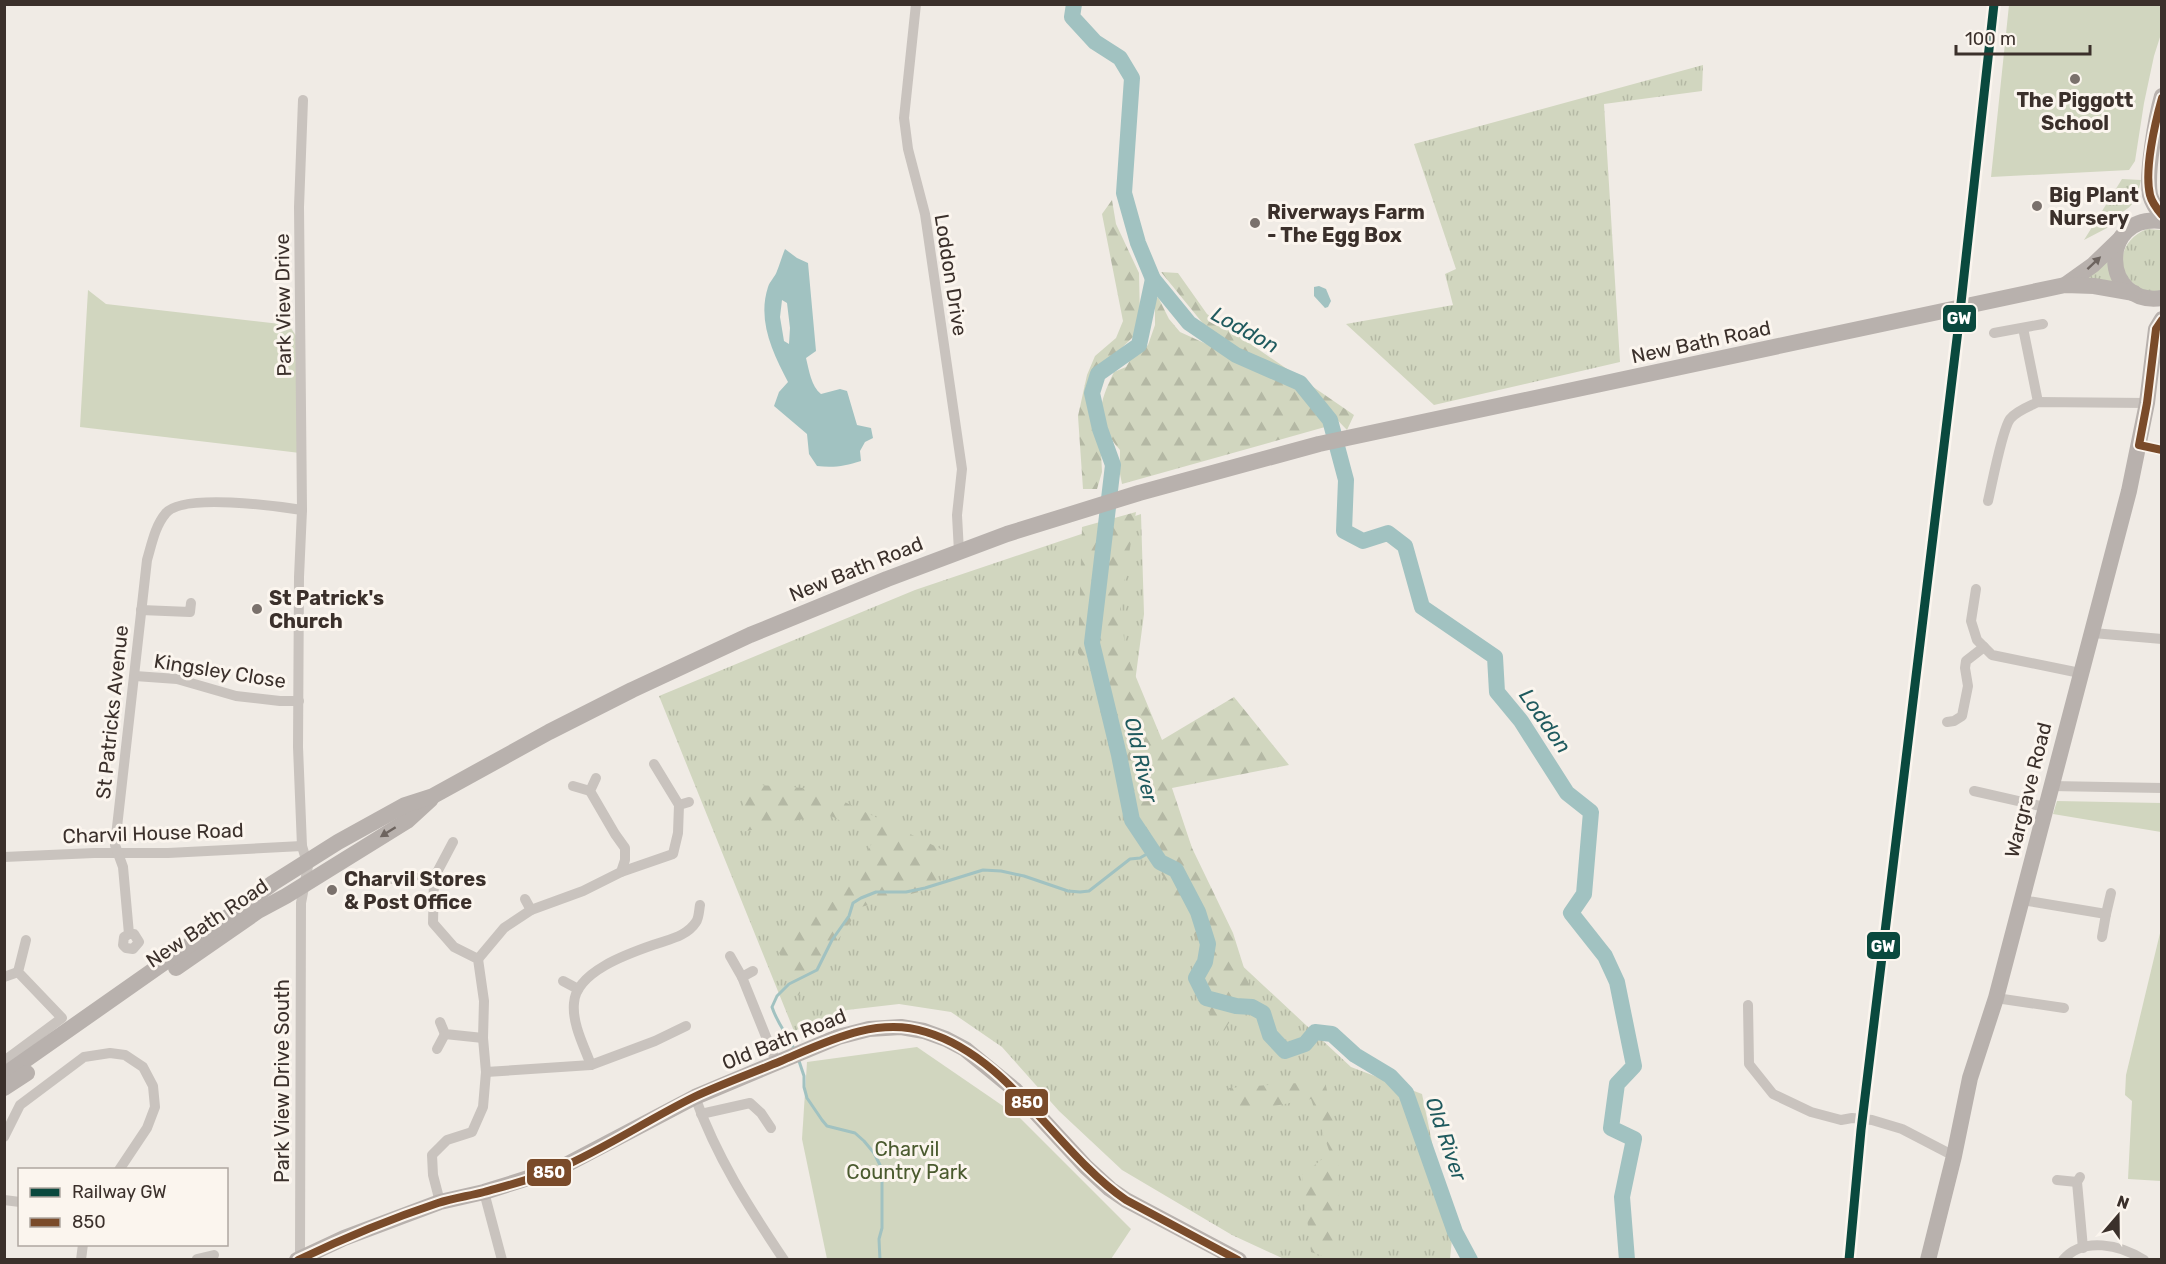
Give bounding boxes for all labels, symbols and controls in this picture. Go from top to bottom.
scale bar [1956,18,2090,56]
text: 100 m [1965,28,2016,50]
marker: The Piggott School [2068,72,2082,86]
place label: The Piggott School [2017,88,2133,135]
place label: Big Plant Nursery [2049,183,2139,230]
marker: Big Plant Nursery [2030,199,2044,213]
place label: Riverways Farm - The Egg Box [1267,200,1425,247]
street label: Loddon Drive [930,212,972,338]
marker: Riverways Farm - The Egg Box [1248,216,1262,230]
street label: Park View Drive [270,233,296,377]
one-way arrow [2086,256,2101,270]
water label: Loddon [1207,301,1283,358]
line badge: GW [1942,304,1977,333]
text: GW [1947,309,1971,328]
street label: New Bath Road [1629,316,1773,368]
street label: New Bath Road [786,531,926,607]
place label: St Patrick's Church [269,586,384,633]
marker: St Patrick's Church [250,602,264,616]
street label: St Patricks Avenue [91,624,133,800]
street label: Kingsley Close [152,649,288,693]
water label: Loddon [1514,684,1577,758]
water label: Old River [1120,715,1164,806]
street label: Wargrave Road [2000,720,2056,860]
street label: Charvil House Road [62,818,244,848]
one-way arrow [380,827,396,838]
place label: Charvil Stores & Post Office [344,867,486,914]
street label: New Bath Road [141,873,273,973]
marker: Charvil Stores & Post Office [325,883,339,897]
line badge: GW [1866,931,1901,960]
text: GW [1871,937,1895,956]
street label: Park View Drive South [270,979,294,1183]
street label: Old Bath Road [718,1003,850,1075]
line badge: 850 [1004,1088,1049,1117]
text: 850 [1011,1093,1043,1112]
water label: Old River [1421,1094,1473,1185]
park label: Charvil Country Park [846,1137,968,1184]
line badge: 850 [526,1158,572,1187]
text: 850 [533,1163,565,1182]
legend [18,1168,228,1246]
text: Railway GW [72,1181,167,1203]
north arrow [2088,1186,2148,1246]
text: N [2114,1191,2132,1213]
text: 850 [72,1211,106,1233]

